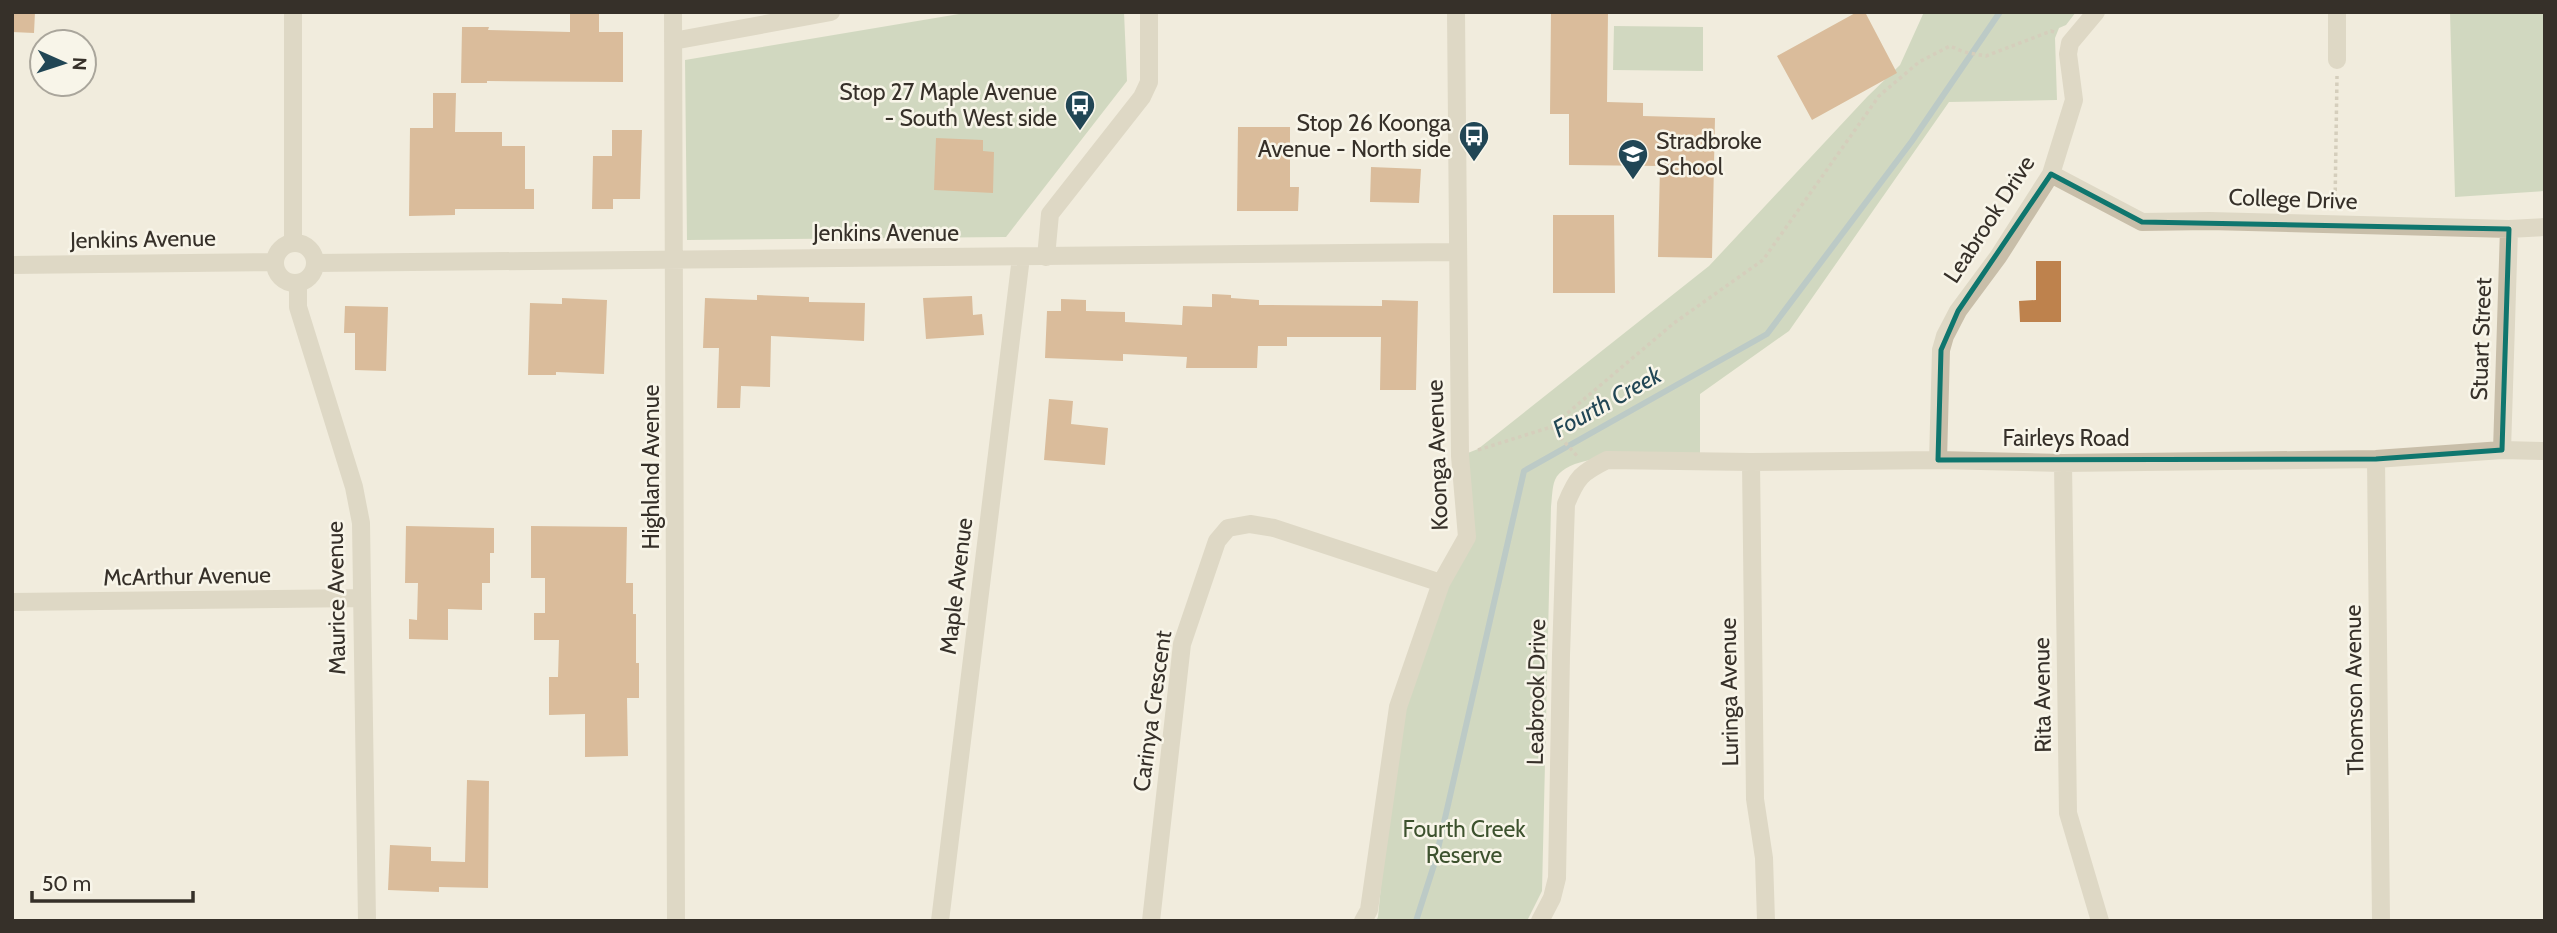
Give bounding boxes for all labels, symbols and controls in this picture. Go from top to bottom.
north arrow [28,28,98,98]
text: N [68,57,91,71]
place label: Stop 27 Maple Avenue - South West side [839,78,1057,132]
bus stop icon: Stop 27 Maple Avenue - South West side [1063,88,1097,132]
place label: Stop 26 Koonga Avenue - North side [1258,109,1451,163]
bus stop icon: Stop 26 Koonga Avenue - North side [1457,119,1491,163]
place label: Stradbroke School [1656,127,1762,181]
school or university icon: Stradbroke School [1616,137,1650,181]
street label: Leabrook Drive [1937,150,2041,288]
street label: College Drive [2228,183,2358,215]
street label: Jenkins Avenue [812,219,959,247]
street label: Jenkins Avenue [69,224,216,254]
street label: Stuart Street [2465,277,2497,401]
water label: Fourth Creek [1547,359,1667,443]
street label: Koonga Avenue [1420,379,1454,531]
street label: Highland Avenue [637,384,665,550]
street label: Fairleys Road [2003,424,2129,452]
street label: Maple Avenue [934,516,978,656]
street label: Maurice Avenue [321,521,351,675]
street label: McArthur Avenue [103,561,271,591]
street label: Thomson Avenue [2339,604,2369,776]
street label: Luringa Avenue [1714,617,1744,767]
street label: Leabrook Drive [1521,618,1551,765]
street label: Carinya Crescent [1127,628,1177,793]
street label: Rita Avenue [2027,637,2057,753]
park label: Fourth Creek Reserve [1402,815,1526,869]
scale bar [32,860,192,904]
text: 50 m [42,871,91,896]

